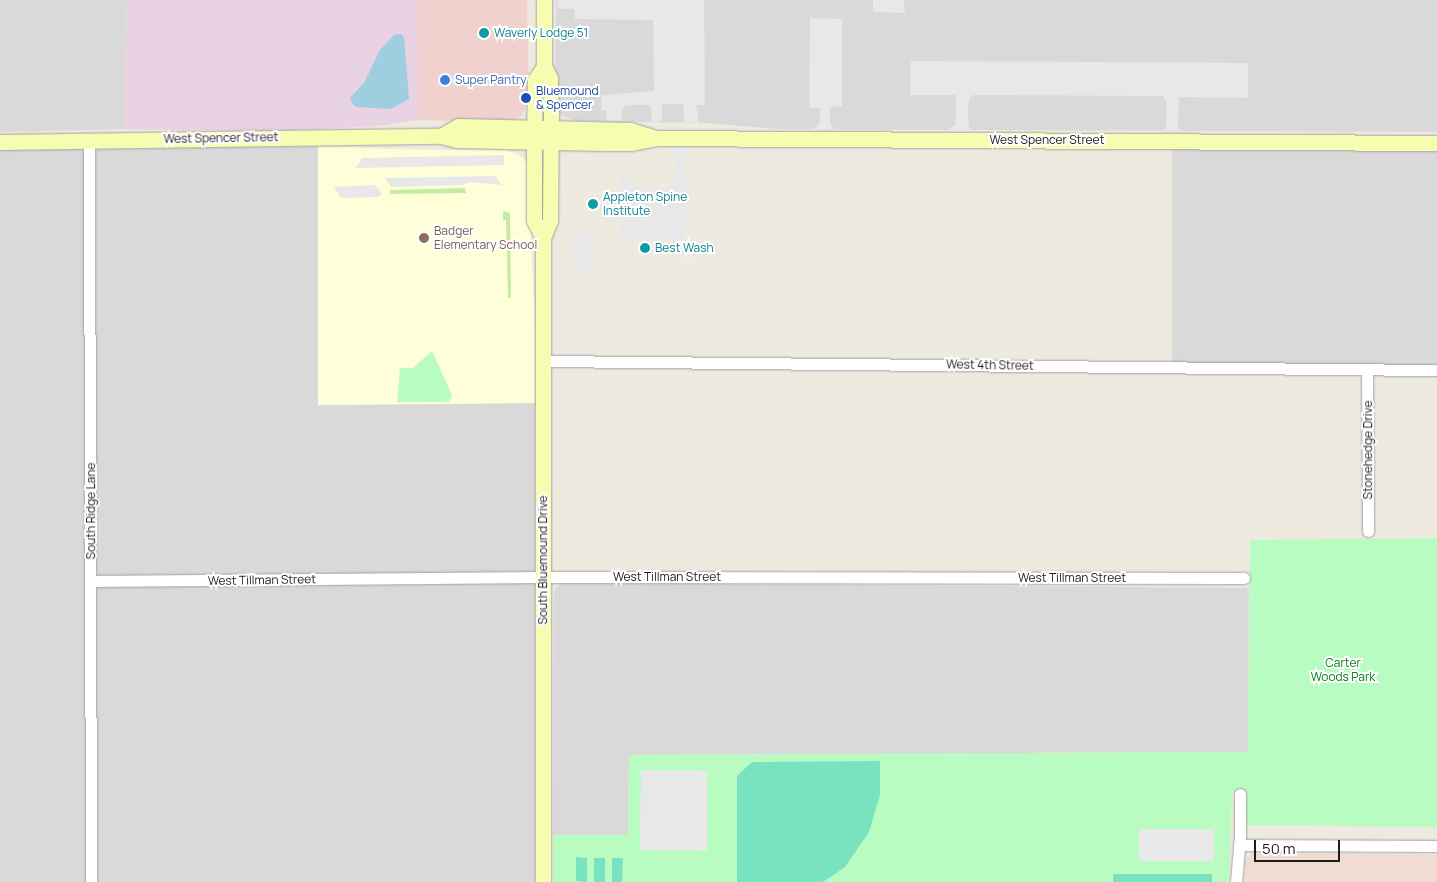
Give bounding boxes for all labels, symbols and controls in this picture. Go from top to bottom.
place label: Waverly Lodge 51 [494,26,588,40]
marker: Waverly Lodge 51 [478,27,490,39]
place label: Super Pantry [455,73,527,87]
marker: Super Pantry [439,74,451,86]
place label: Bluemound & Spencer [536,84,599,112]
marker: Bluemound & Spencer [520,92,532,104]
street label: West Spencer Street [163,130,279,146]
street label: West Spencer Street [990,133,1104,147]
place label: Appleton Spine Institute [603,190,687,218]
marker: Appleton Spine Institute [587,198,599,210]
place label: Badger Elementary School [434,224,537,252]
marker: Badger Elementary School [418,232,430,244]
place label: Best Wash [655,241,714,255]
marker: Best Wash [639,242,651,254]
street label: West 4th Street [946,357,1034,373]
street label: Stonehedge Drive [1361,401,1375,499]
street label: South Ridge Lane [84,463,98,559]
street label: South Bluemound Drive [536,495,550,625]
street label: West Tillman Street [613,570,721,584]
street label: West Tillman Street [1018,571,1126,585]
street label: West Tillman Street [208,572,316,588]
park label: Carter Woods Park [1311,656,1375,684]
scale bar [1257,830,1343,862]
text: 50 m [1262,838,1296,859]

